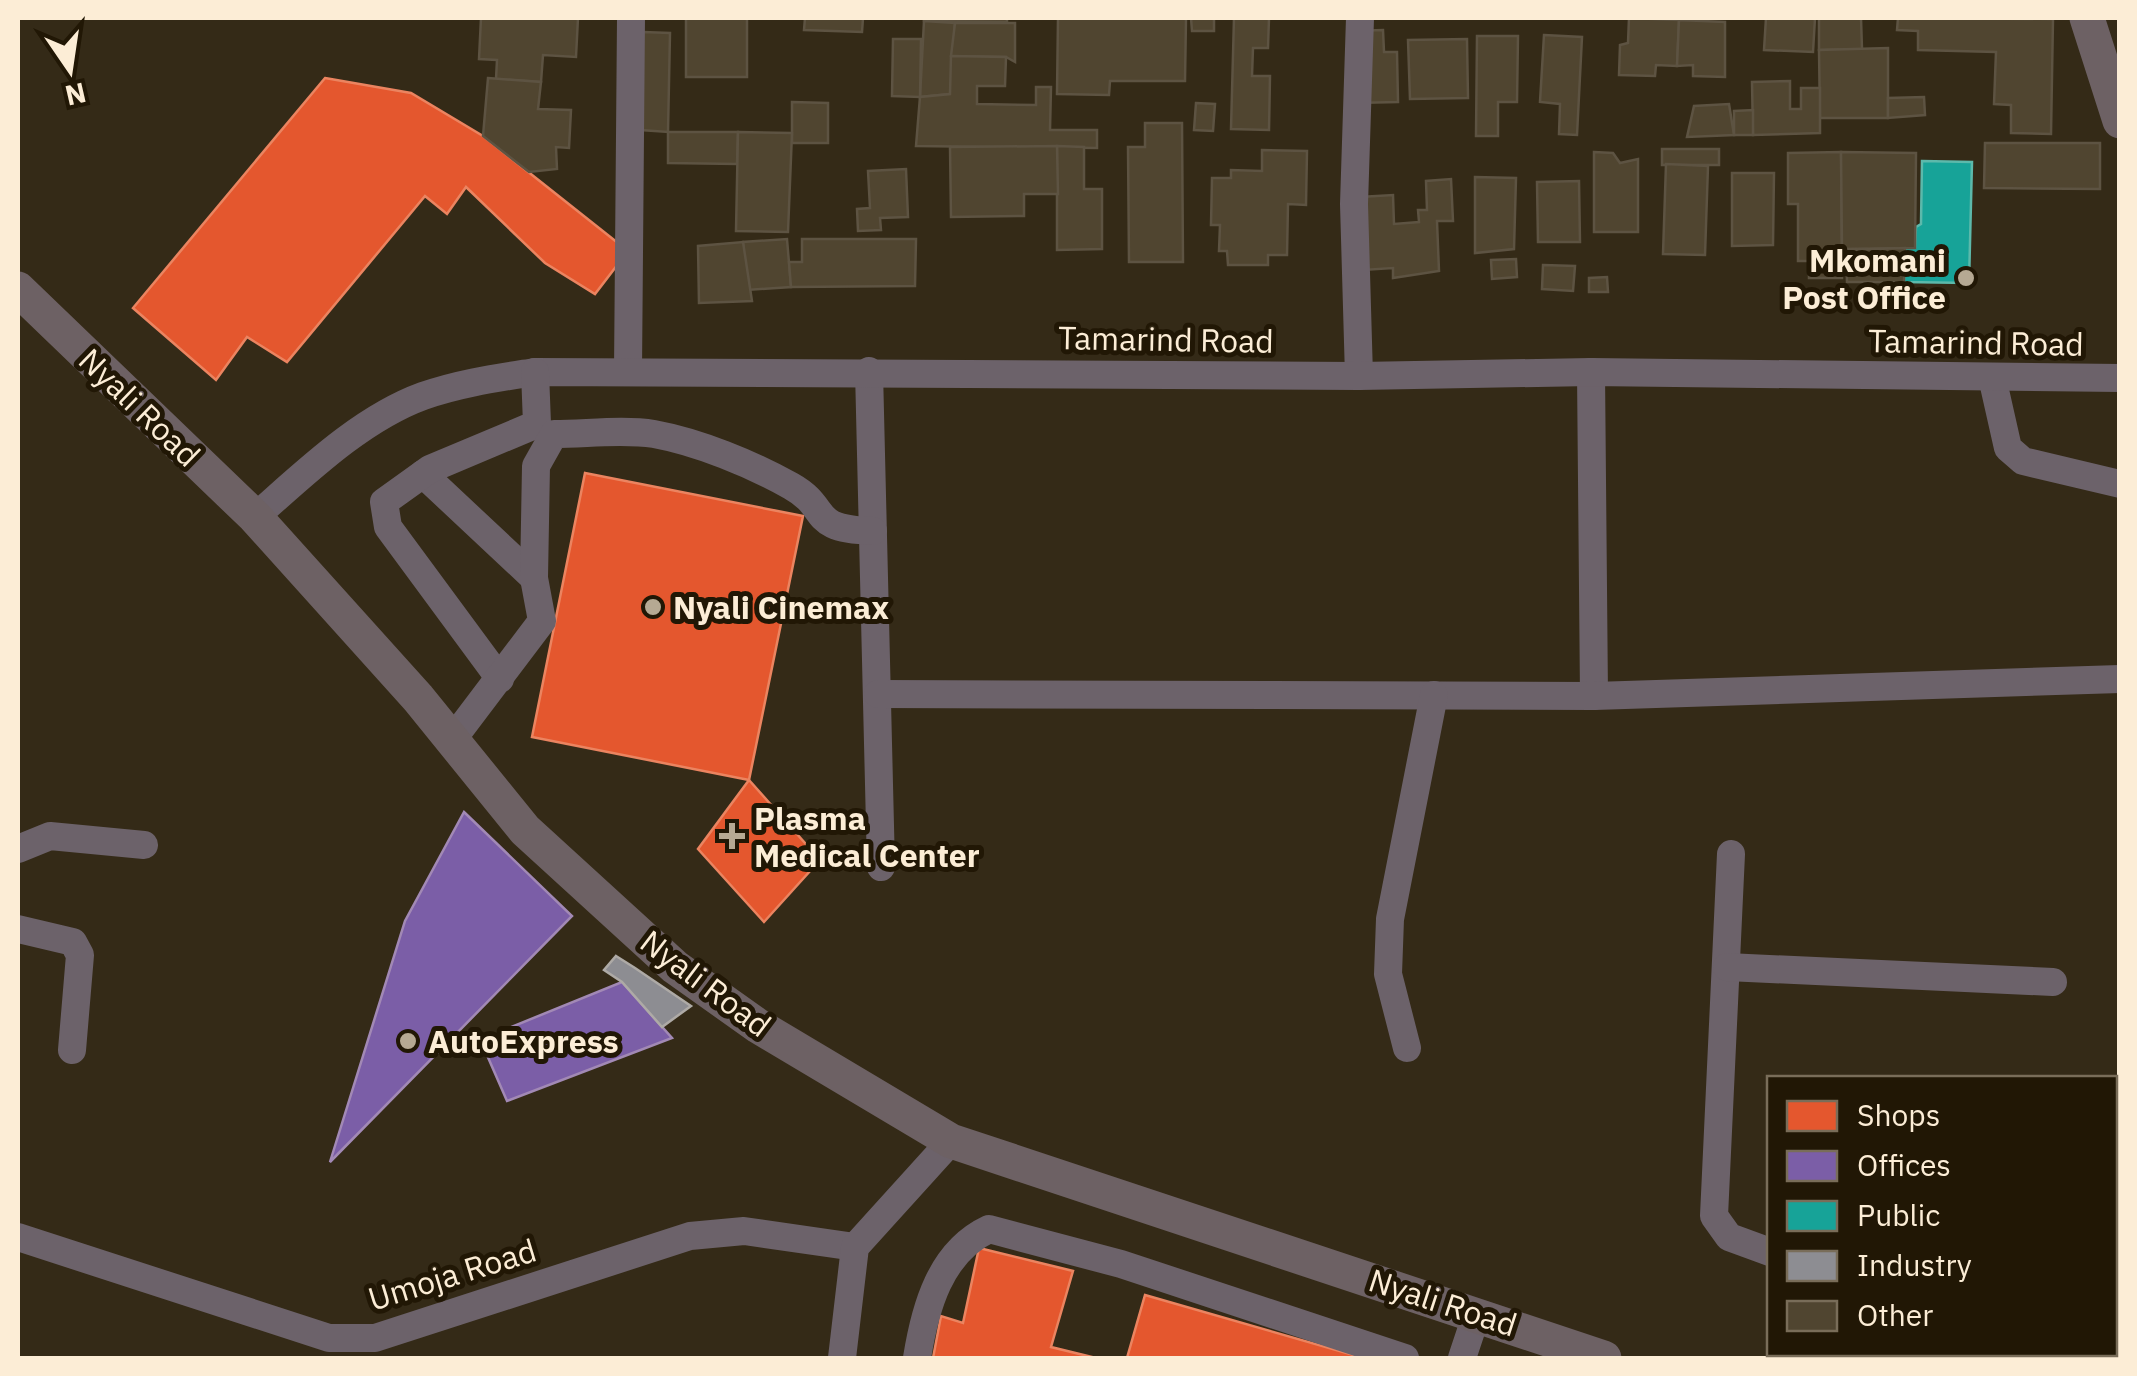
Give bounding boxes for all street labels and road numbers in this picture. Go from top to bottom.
street label: Tamarind Road [1058,316,1274,362]
street label: Tamarind Road [1868,319,2084,365]
street label: Nyali Road [70,339,210,475]
street label: Nyali Road [632,920,780,1046]
street label: Umoja Road [363,1229,541,1319]
street label: Nyali Road [1364,1258,1522,1346]

